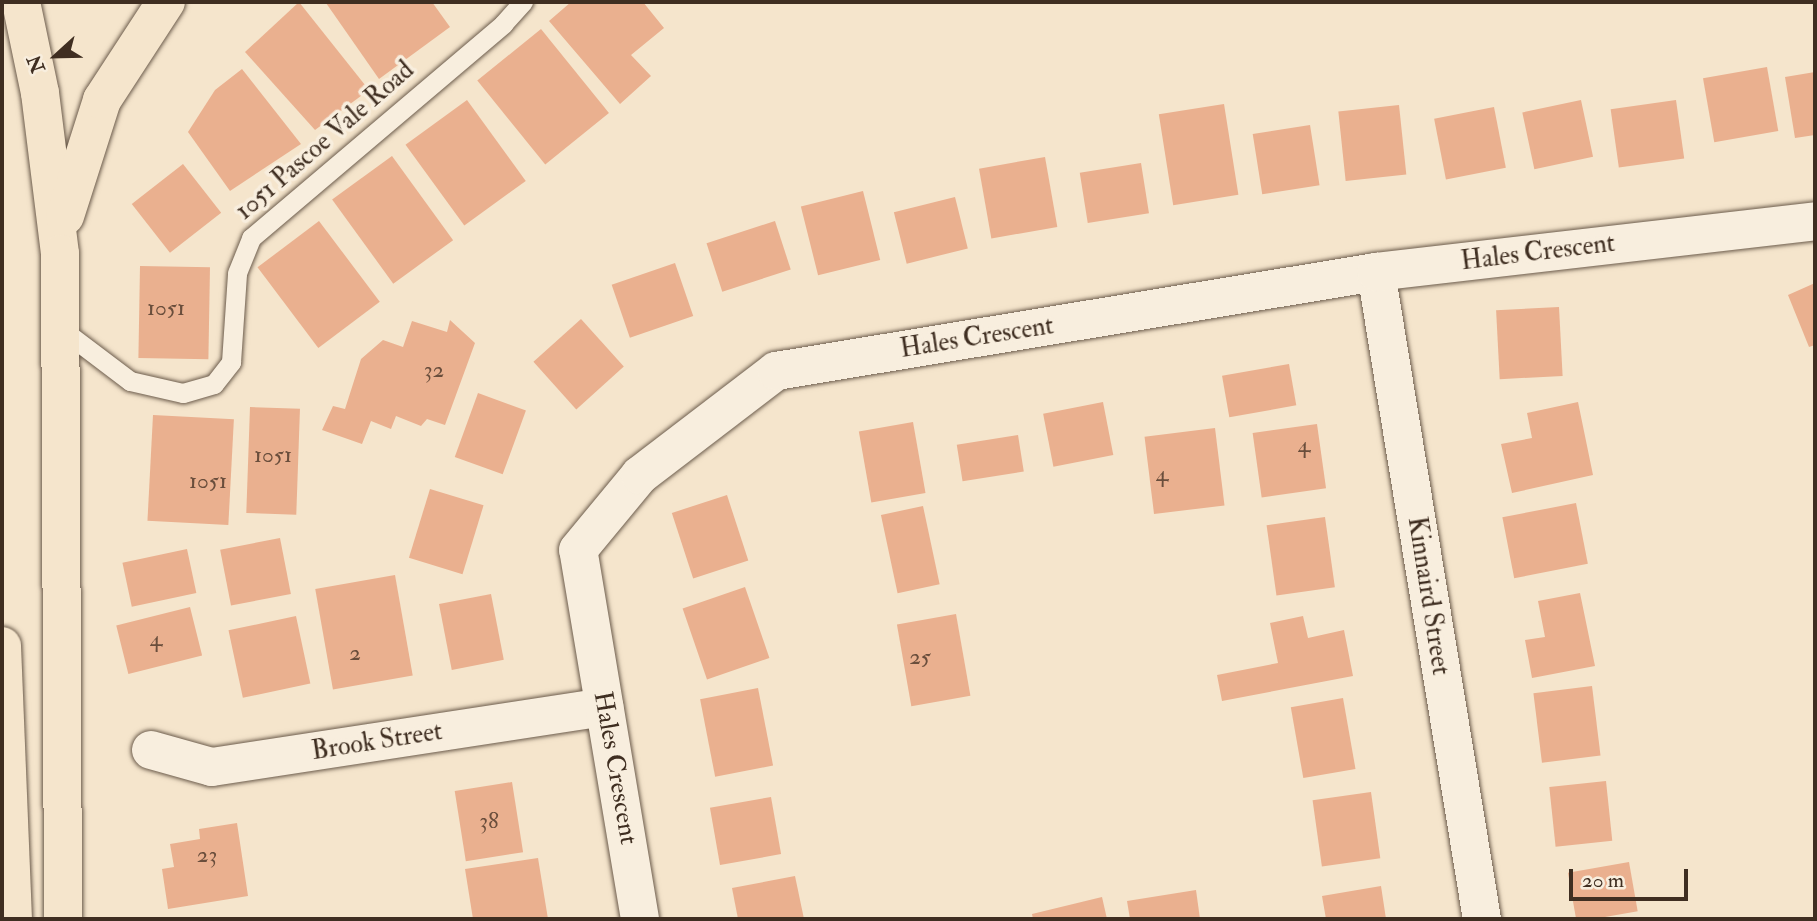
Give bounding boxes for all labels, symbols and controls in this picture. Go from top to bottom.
north arrow [21,21,91,91]
text: N [22,51,51,76]
street label: 1051 Pascoe Vale Road [229,55,421,227]
street label: Hales Crescent [1459,228,1617,278]
house number: 1051 [147,294,185,322]
street label: Hales Crescent [898,310,1056,366]
house number: 32 [424,356,444,384]
house number: 4 [1298,431,1310,459]
house number: 1051 [254,441,292,469]
house number: 4 [1156,460,1168,488]
house number: 1051 [189,467,227,495]
street label: Kinnaird Street [1400,515,1456,677]
house number: 4 [150,625,162,653]
house number: 2 [349,639,361,667]
house number: 25 [909,643,931,671]
street label: Hales Crescent [586,689,644,847]
street label: Brook Street [309,716,445,768]
house number: 38 [479,807,499,835]
house number: 23 [197,841,217,869]
scale bar [1572,855,1691,899]
text: 20 m [1582,867,1624,894]

